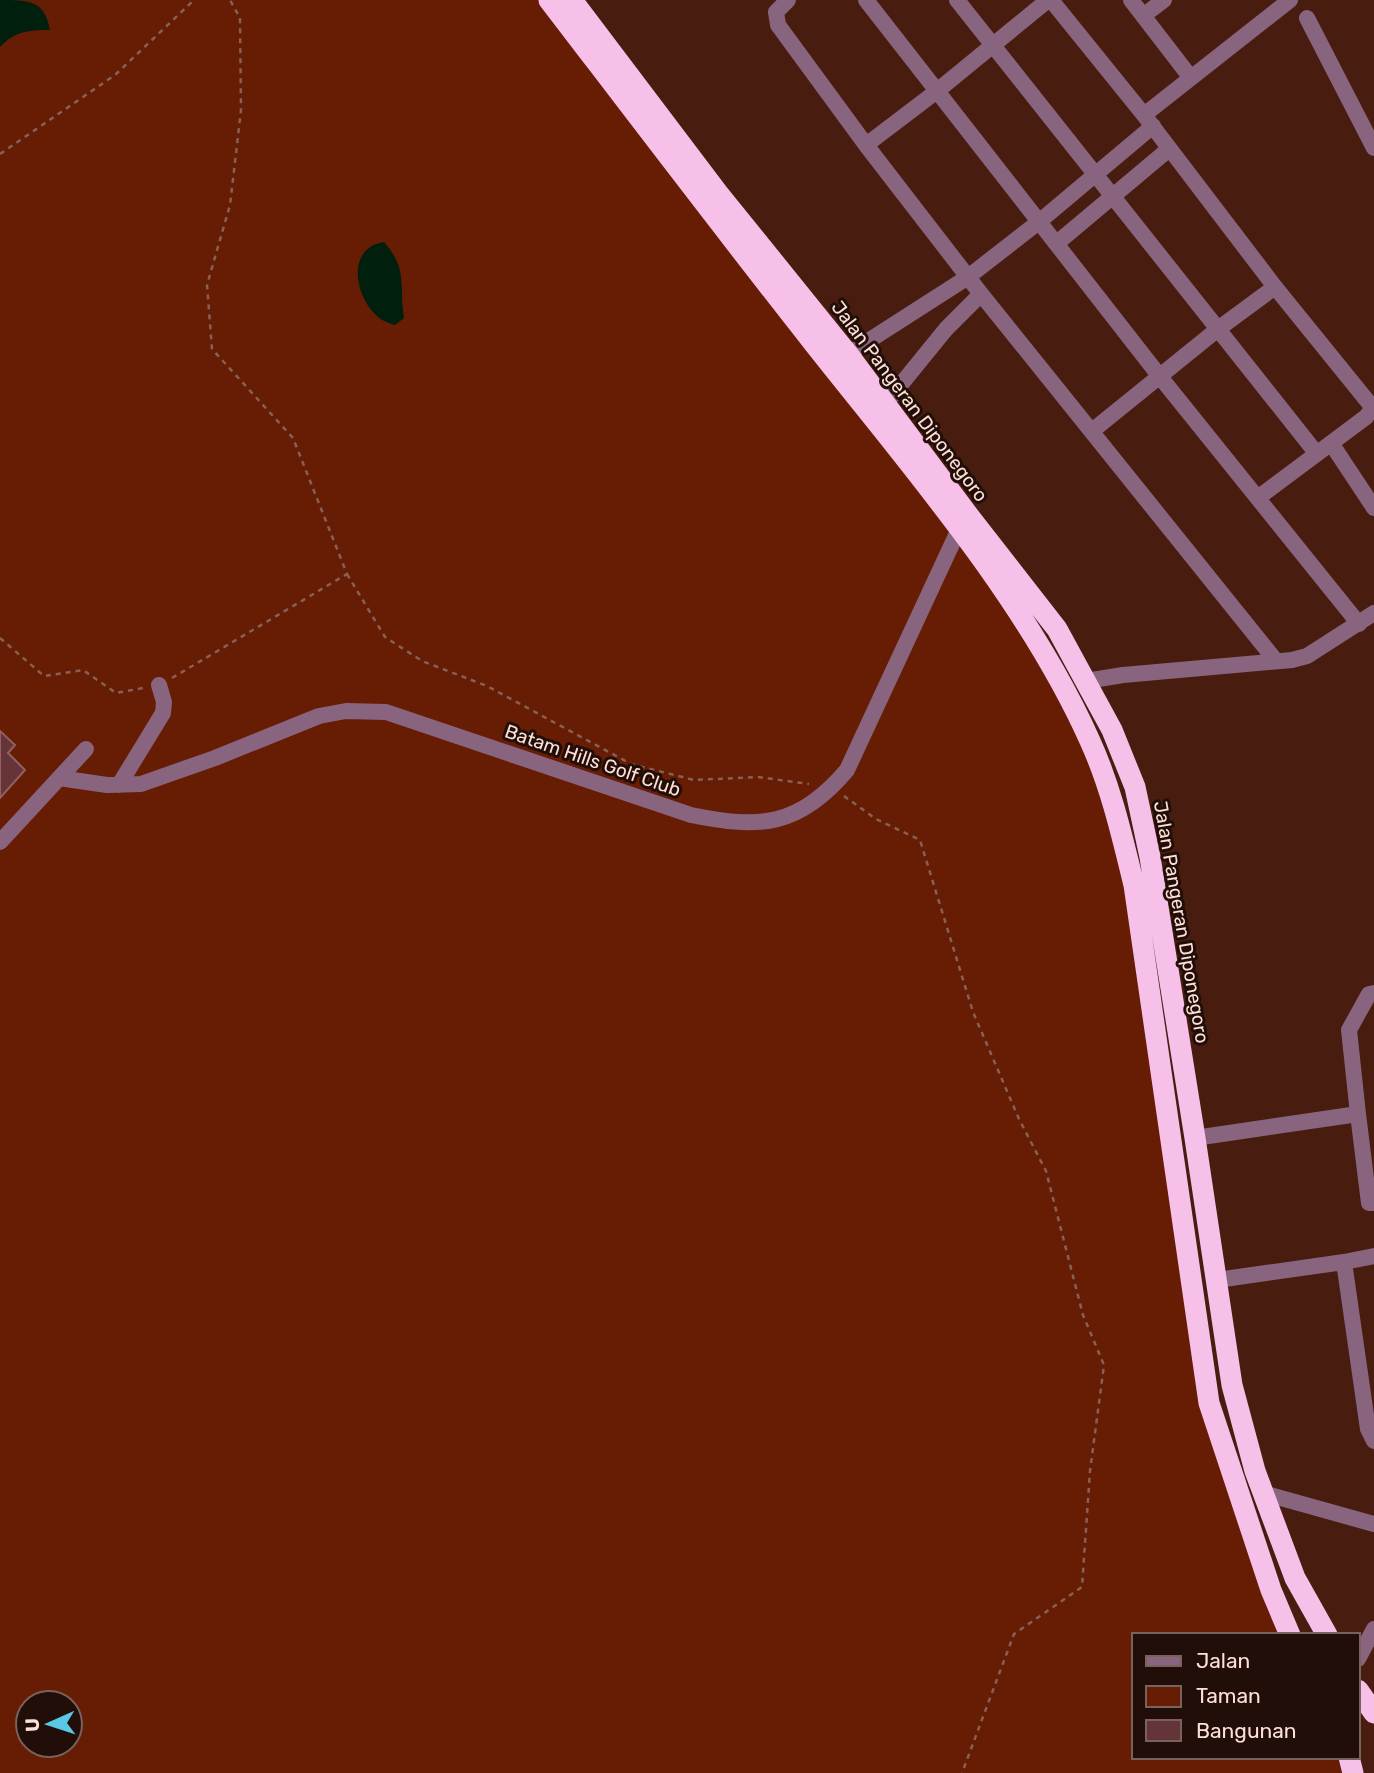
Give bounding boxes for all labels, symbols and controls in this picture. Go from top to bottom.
street label: Jalan Pangeran Diponegoro [826,296,993,506]
street label: Batam Hills Golf Club [502,720,684,801]
street label: Jalan Pangeran Diponegoro [1149,799,1214,1045]
legend [1132,1633,1360,1759]
text: Jalan [1196,1648,1250,1673]
text: Taman [1196,1683,1261,1708]
north arrow [14,1689,84,1759]
text: U [21,1717,44,1732]
text: Bangunan [1196,1718,1297,1743]

